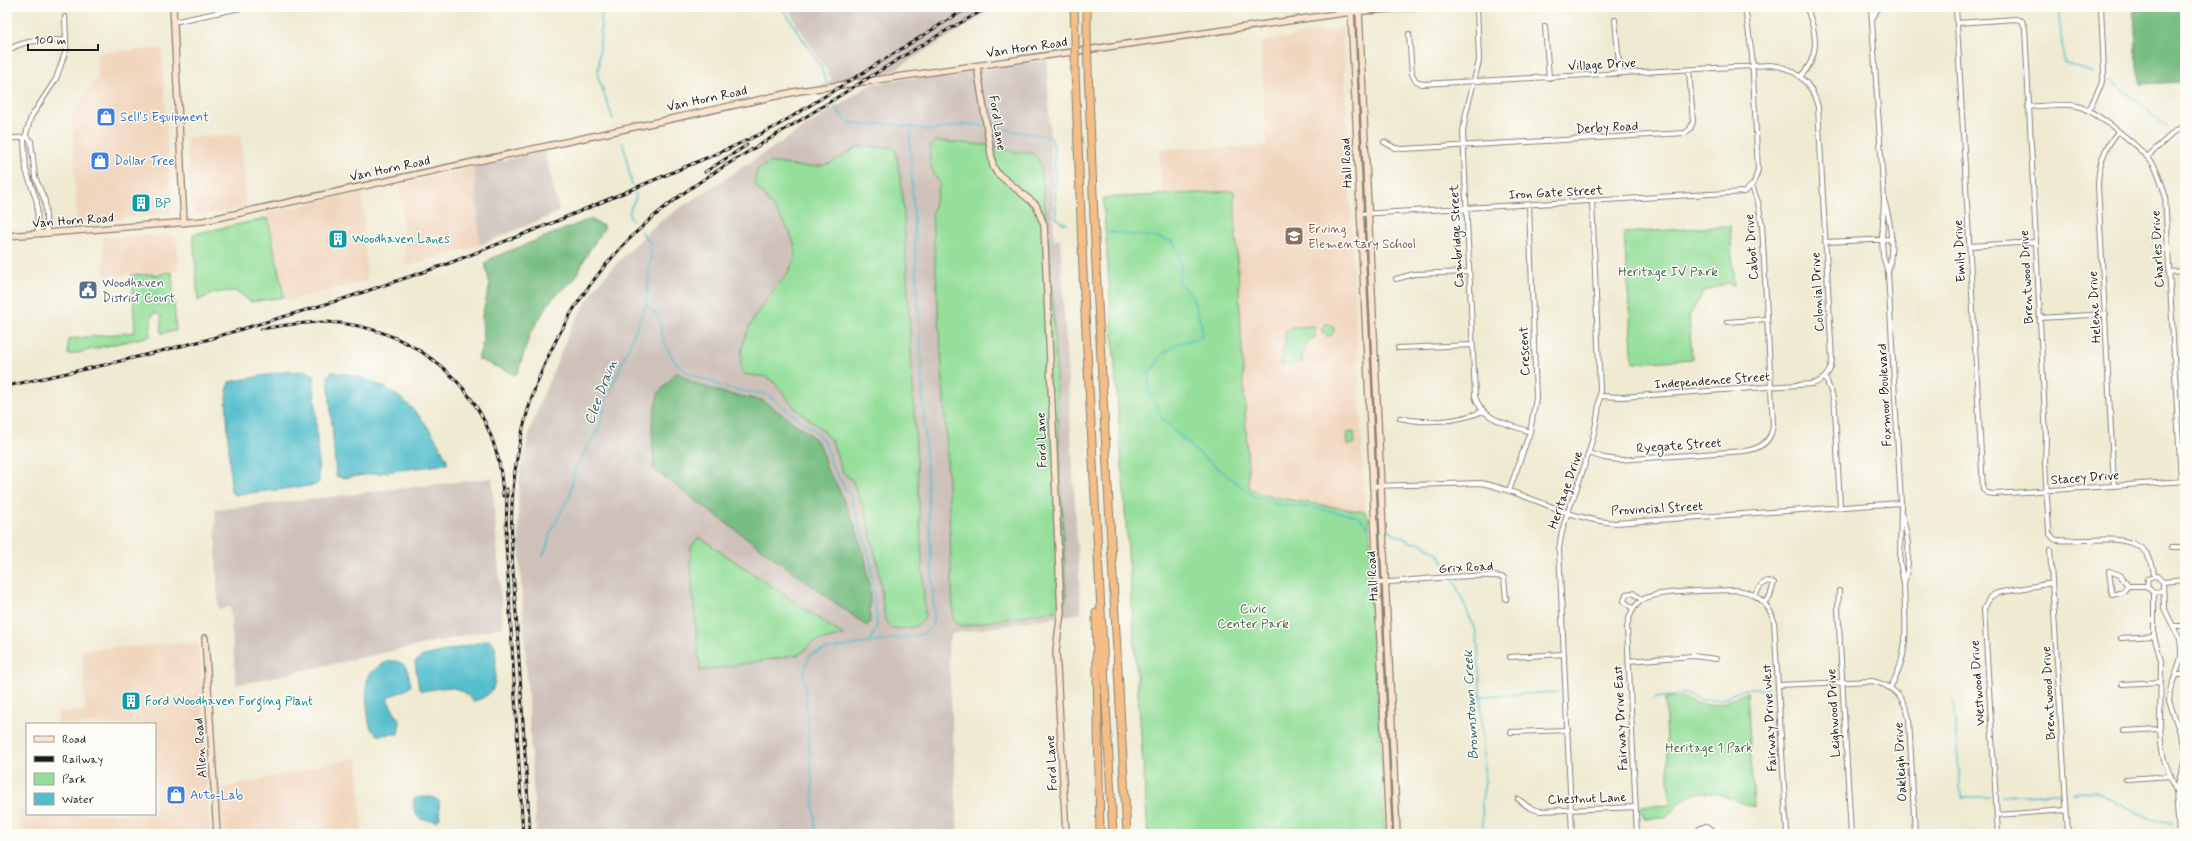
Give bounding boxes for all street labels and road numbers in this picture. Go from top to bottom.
street label: Van Horn Road [985,34,1069,62]
street label: Village Drive [1568,55,1637,75]
street label: Van Horn Road [665,82,749,116]
street label: Ford Lane [984,94,1010,152]
street label: Derby Road [1575,118,1639,138]
street label: Hall Road [1338,137,1356,189]
street label: Van Horn Road [348,152,432,186]
street label: Iron Gate Street [1508,182,1604,204]
street label: Cambridge Street [1446,183,1469,288]
street label: Van Horn Road [32,210,114,232]
street label: Charles Drive [2147,210,2169,288]
street label: Cabot Drive [1741,213,1763,281]
street label: Emily Drive [1950,219,1970,283]
street label: Brentwood Drive [2016,230,2038,324]
street label: Colonial Drive [1807,252,1829,332]
street label: Helene Drive [2085,270,2105,344]
street label: Crescent [1516,326,1534,376]
street label: Foxmoor Boulevard [1874,343,1896,447]
street label: Independence Street [1654,368,1771,394]
street label: Ford Lane [1033,412,1051,468]
street label: Ryegate Street [1636,435,1722,458]
street label: Heritage Drive [1545,449,1587,531]
street label: Stacey Drive [2050,467,2120,489]
street label: Provincial Street [1611,498,1704,520]
street label: Hall Road [1363,550,1383,602]
street label: Grix Road [1438,558,1494,578]
street label: Westwood Drive [1967,639,1989,726]
street label: Brentwood Drive [2038,646,2060,740]
street label: Fairway Drive West [1759,664,1781,772]
street label: Fairway Drive East [1610,665,1632,771]
street label: Leighwood Drive [1823,668,1845,758]
street label: Allen Road [190,717,212,779]
street label: Oakleigh Drive [1890,722,1912,802]
street label: Ford Lane [1042,735,1062,791]
street label: Chestnut Lane [1547,789,1627,809]

